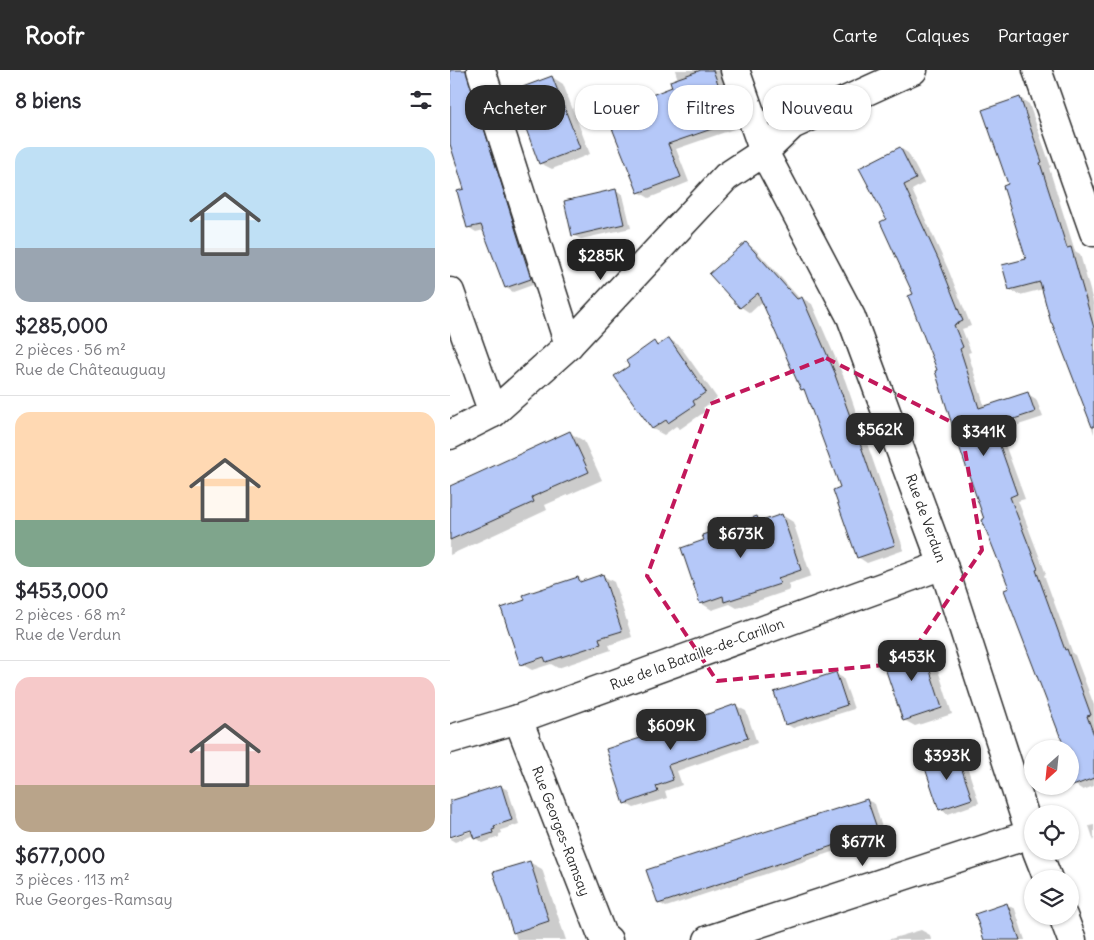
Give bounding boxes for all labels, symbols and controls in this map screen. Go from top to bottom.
text: Roofr [25,20,85,50]
text: Carte [832,24,877,47]
text: Calques [905,24,970,47]
text: Partager [998,24,1069,47]
chip: Acheter [465,85,565,130]
chip: Louer [575,85,658,130]
chip: Filtres [668,85,753,130]
chip: Nouveau [763,85,871,130]
icon: filters [407,86,435,114]
text: 8 biens [15,87,81,114]
icon: home [180,179,270,269]
pin: $285K [566,238,636,281]
text: $285K [578,245,624,265]
text: $285,000 [15,312,108,339]
text: 2 pièces · 56 m² [15,339,126,359]
text: Rue de Châteauguay [15,359,166,379]
pin: $562K [845,412,915,455]
pin: $341K [949,414,1019,457]
text: $562K [857,419,903,439]
text: $341K [962,421,1006,441]
icon: home [180,445,270,535]
street label: Rue de Verdun [902,471,950,565]
pin: $673K [706,516,776,559]
text: $673K [719,523,763,543]
text: $453,000 [15,577,109,604]
text: 2 pièces · 68 m² [15,604,126,624]
street label: Rue de la Bataille-de-Carillon [607,614,787,694]
text: Rue de Verdun [15,624,121,644]
pin: $453K [877,640,947,682]
text: $453K [889,646,935,666]
pin: $609K [636,708,706,751]
icon: home [180,710,270,800]
text: $609K [647,715,695,735]
pin: $393K [912,738,982,781]
north arrow [1024,740,1079,795]
map controls [1024,740,1079,925]
text: $393K [924,745,970,765]
street label: Rue Georges-Ramsay [528,763,594,899]
button: locate [1024,805,1079,860]
pin: $677K [828,824,898,867]
text: $677K [841,831,885,851]
text: $677,000 [15,842,105,869]
text: 3 pièces · 113 m² [15,869,130,889]
button: layers [1024,870,1079,925]
text: Rue Georges-Ramsay [15,889,173,909]

